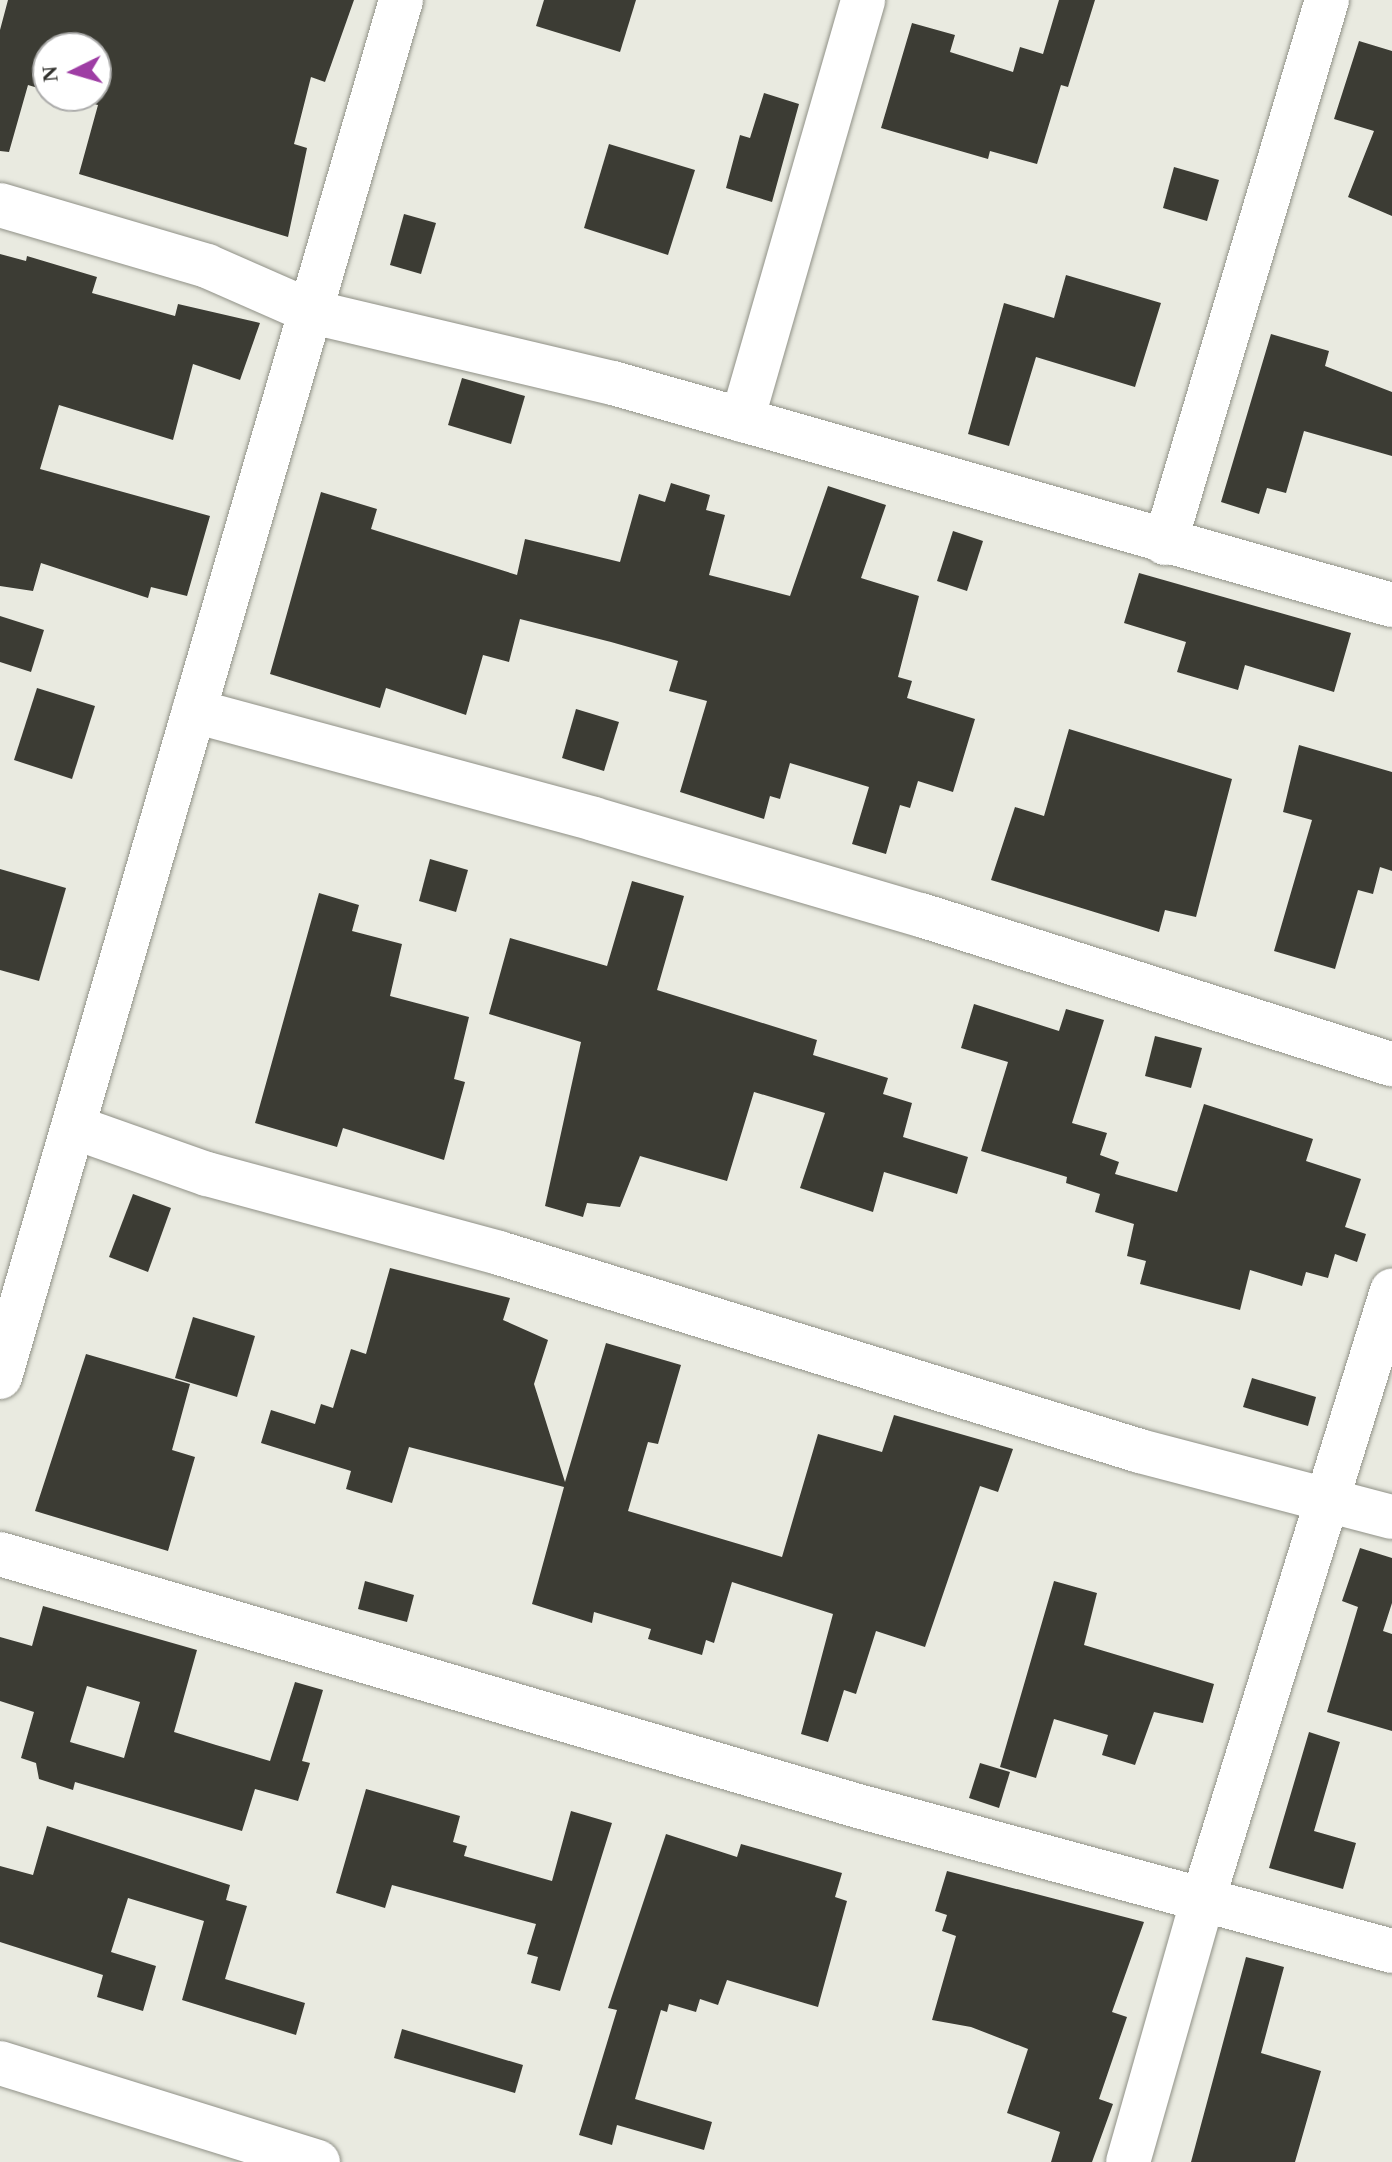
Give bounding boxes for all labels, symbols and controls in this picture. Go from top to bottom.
north arrow [32,32,112,112]
text: N [36,65,63,83]

